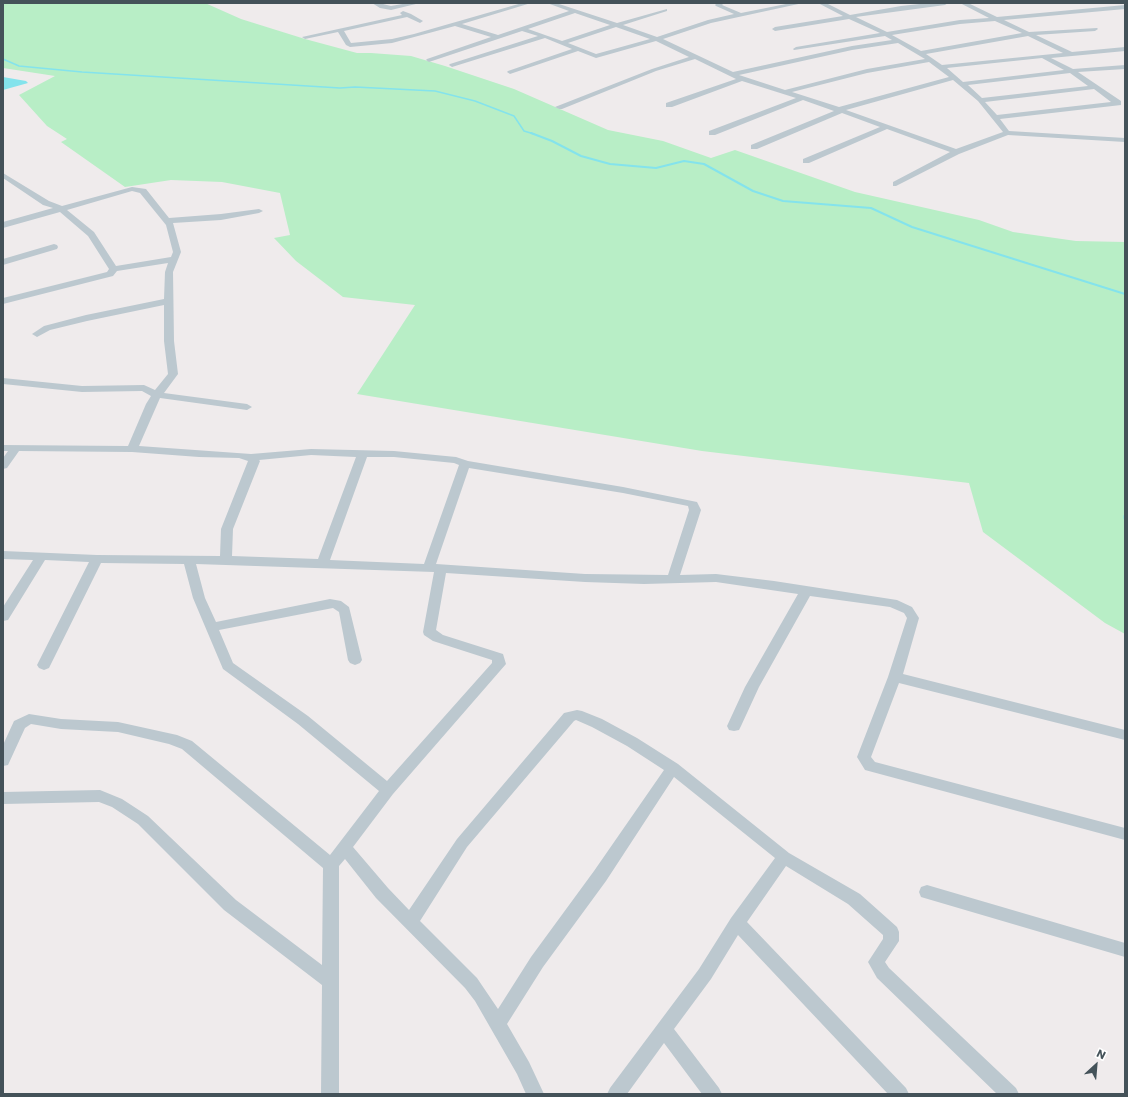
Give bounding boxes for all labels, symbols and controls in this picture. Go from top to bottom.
north arrow [1076,1045,1116,1085]
text: N [1094,1045,1108,1063]

